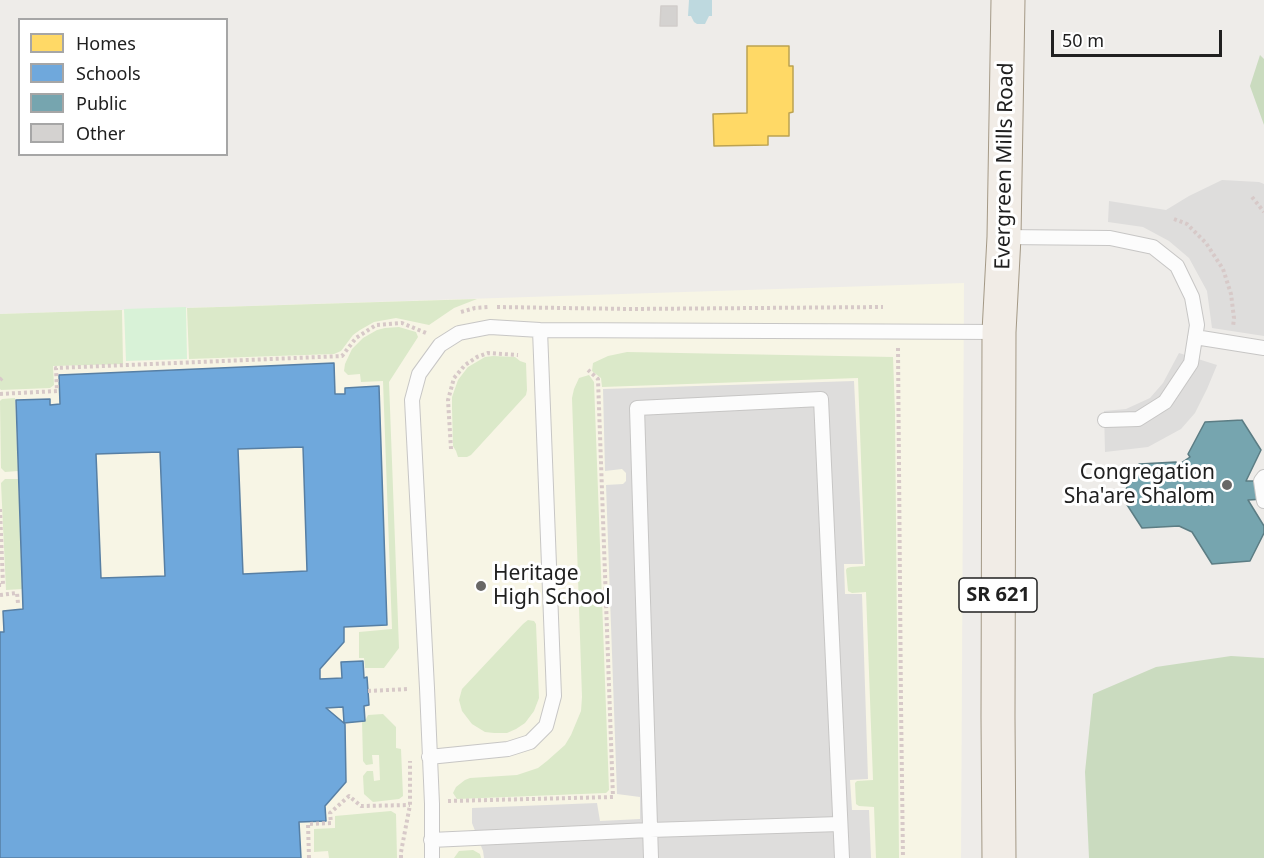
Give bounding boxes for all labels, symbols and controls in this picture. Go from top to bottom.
legend [18,18,228,156]
scale bar [1054,18,1225,56]
text: 50 m [1062,28,1104,52]
text: Homes [76,31,136,55]
text: Schools [76,61,141,85]
street label: Evergreen Mills Road [991,62,1019,270]
text: Public [76,91,127,115]
text: Other [76,121,125,145]
place label: Congregation Sha'are Shalom [1064,460,1215,510]
marker: Congregation Sha'are Shalom [1220,478,1234,492]
place label: Heritage High School [493,561,611,611]
road number: SR 621 [959,578,1037,612]
marker: Heritage High School [474,579,488,593]

